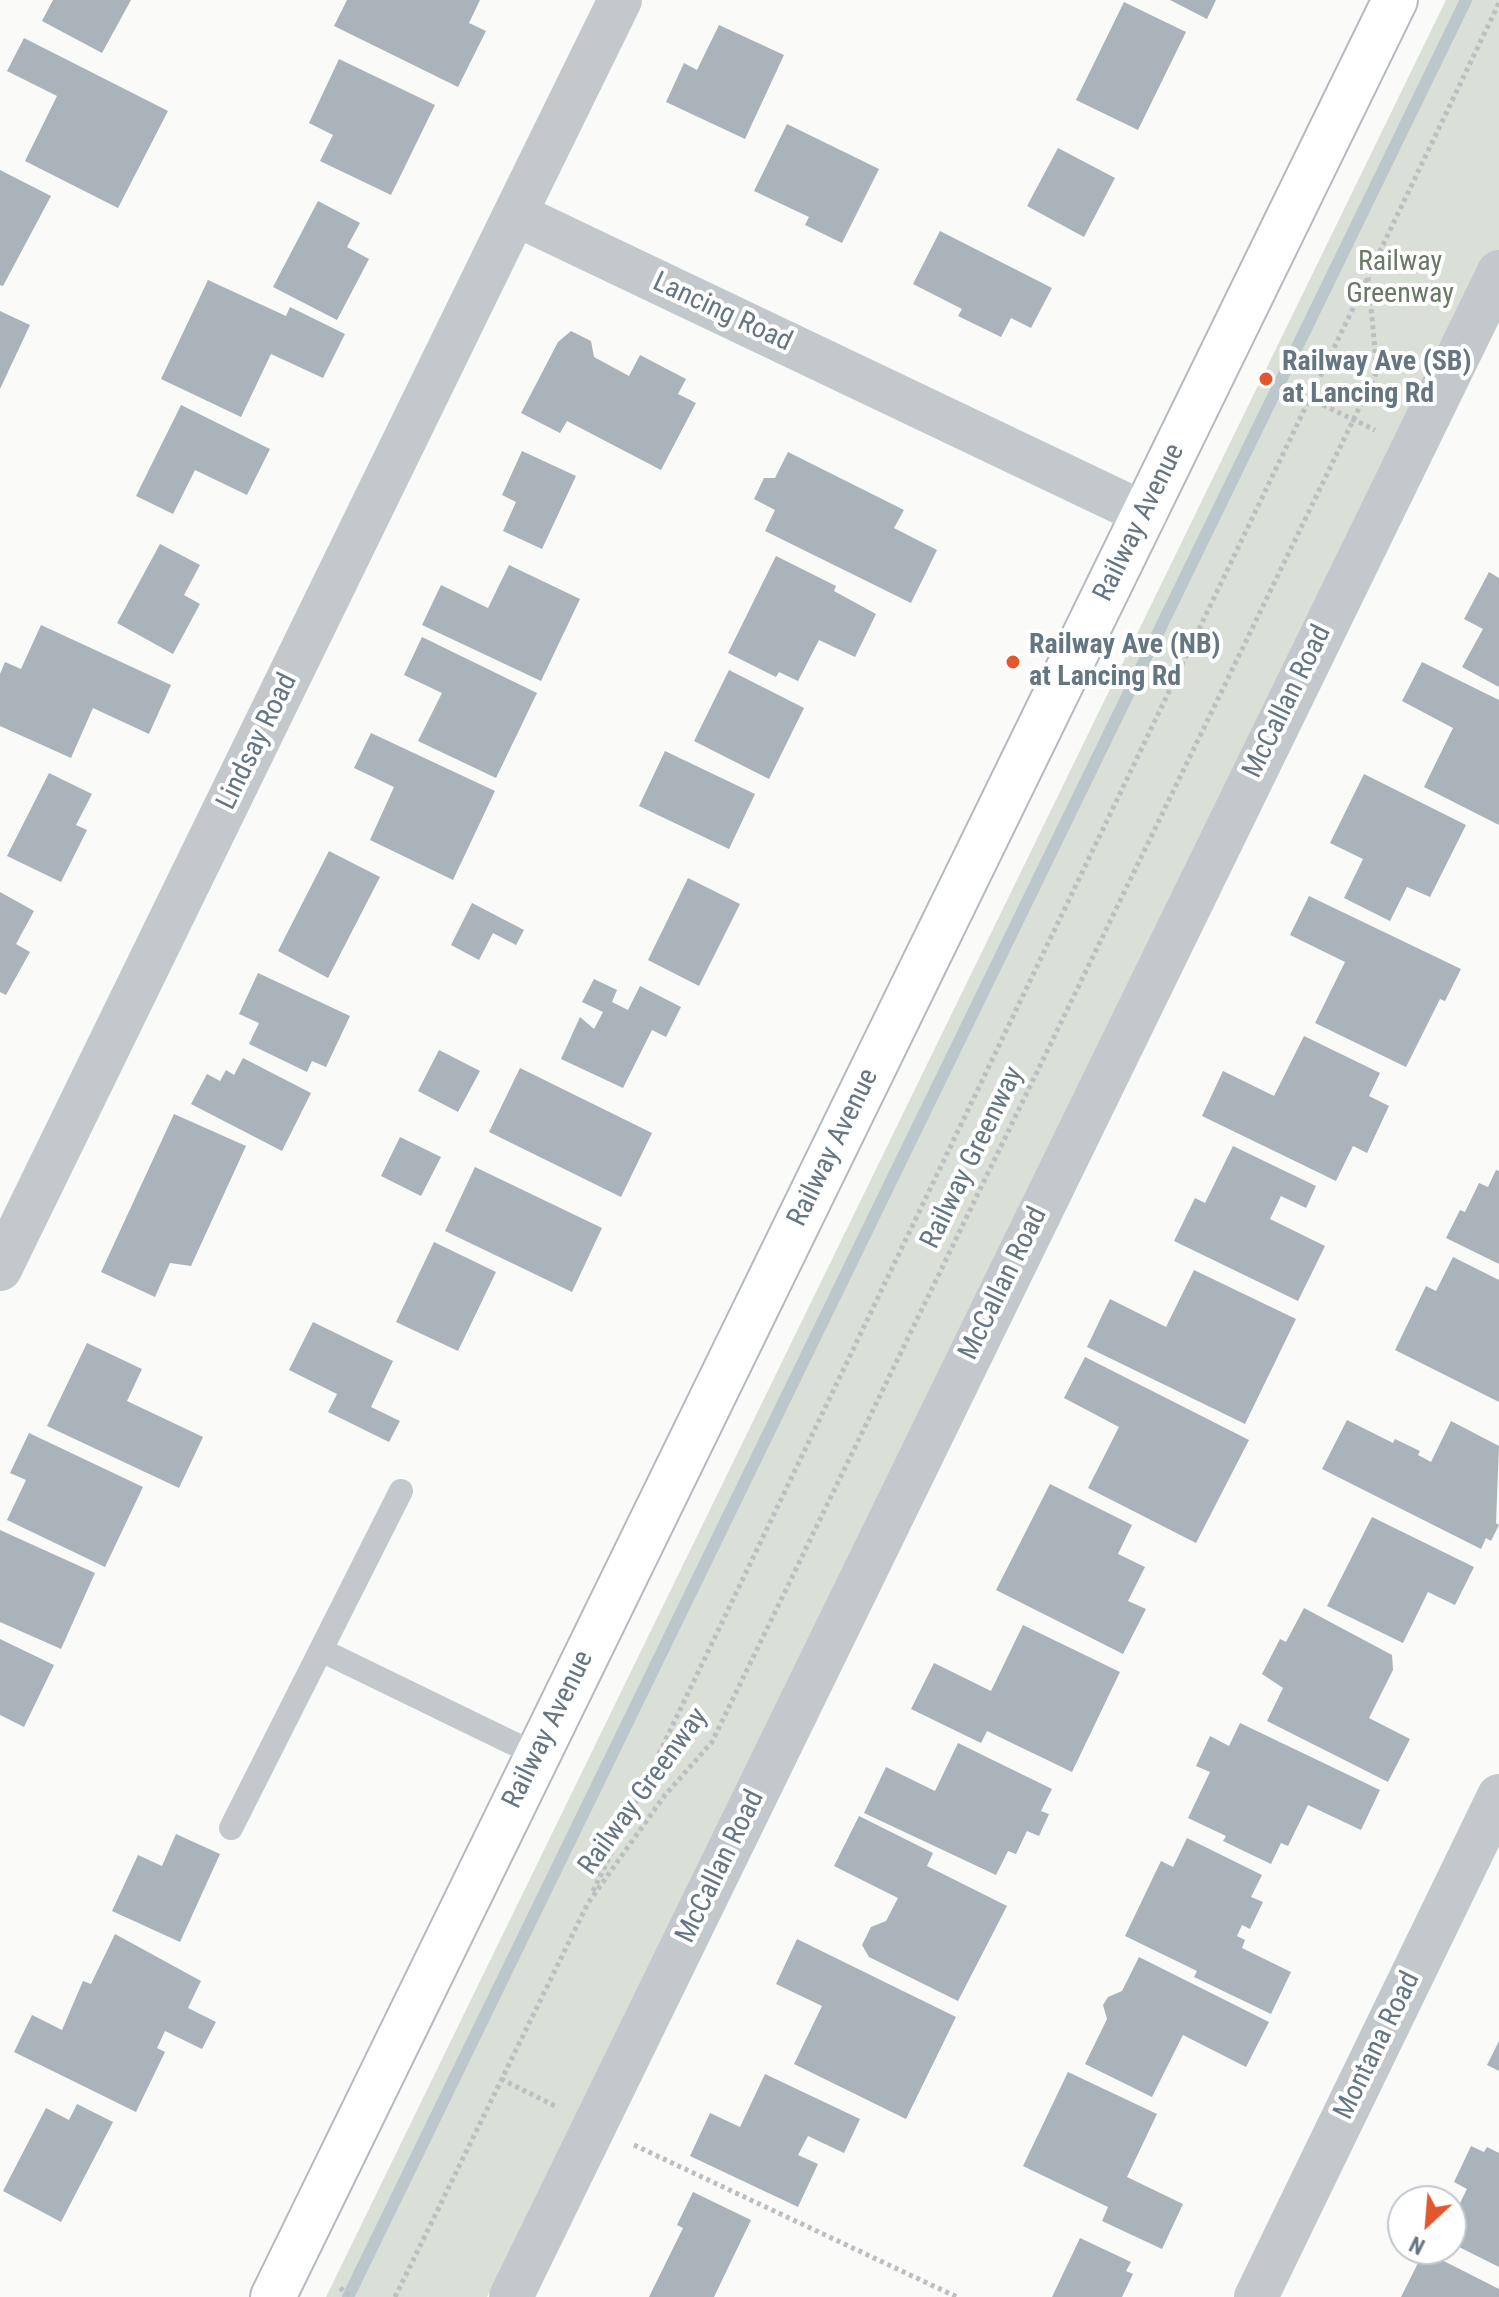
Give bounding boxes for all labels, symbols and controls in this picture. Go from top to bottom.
park label: Railway Greenway [1346,246,1454,312]
street label: Lancing Road [647,266,797,360]
place label: Railway Ave (SB) at Lancing Rd [1282,346,1472,412]
marker: Railway Ave (SB) at Lancing Rd [1257,370,1275,388]
street label: Railway Avenue [1087,439,1193,607]
street label: McCallan Road [1237,620,1339,784]
place label: Railway Ave (NB) at Lancing Rd [1029,629,1221,695]
marker: Railway Ave (NB) at Lancing Rd [1004,653,1022,671]
street label: Lindsay Road [211,668,305,816]
street label: Railway Greenway [914,1062,1032,1254]
street label: Railway Avenue [781,1064,887,1232]
street label: McCallan Road [953,1202,1055,1366]
street label: Railway Avenue [496,1646,602,1814]
street label: Railway Greenway [572,1702,716,1882]
street label: McCallan Road [670,1785,772,1949]
street label: Montana Road [1328,1967,1428,2125]
north arrow [1387,2185,1467,2265]
text: N [1406,2231,1429,2259]

